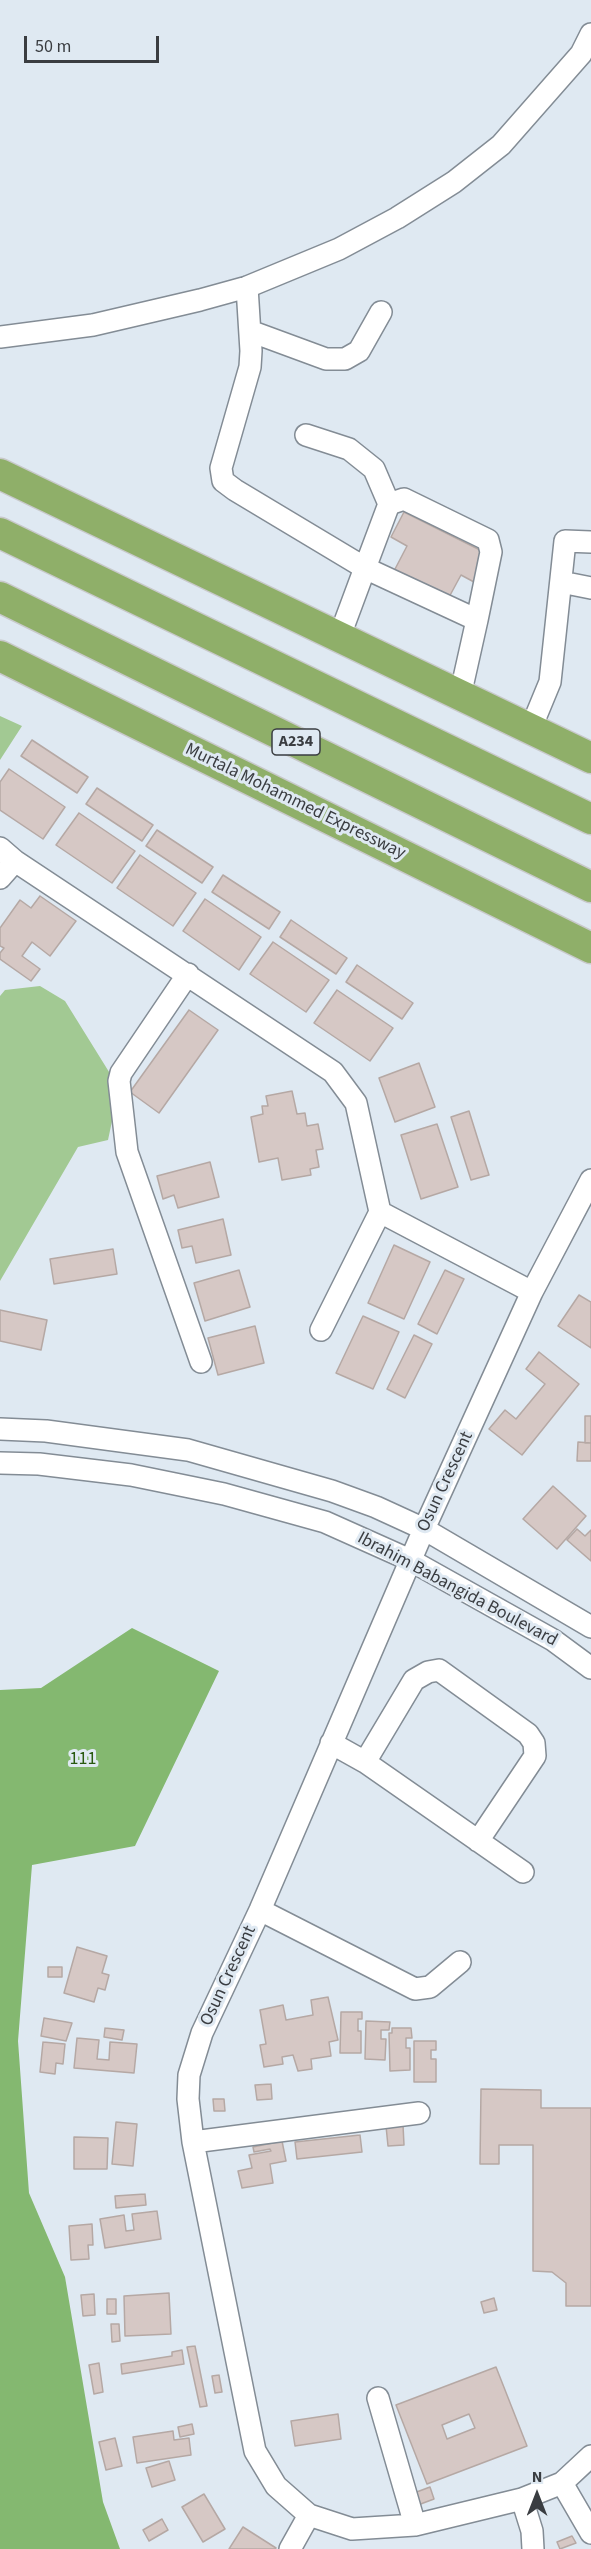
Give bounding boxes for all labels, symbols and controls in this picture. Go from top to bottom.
scale bar [27,24,162,62]
text: 50 m [35,34,71,59]
road number: A234 [272,729,320,755]
street label: Murtala Mohammed Expressway [181,739,409,865]
street label: Osun Crescent [413,1428,479,1536]
street label: Ibrahim Babangida Boulevard [353,1528,561,1652]
park label: 111 [70,1749,96,1771]
street label: Osun Crescent [196,1922,262,2030]
north arrow [507,2465,567,2525]
text: N [532,2466,542,2488]

